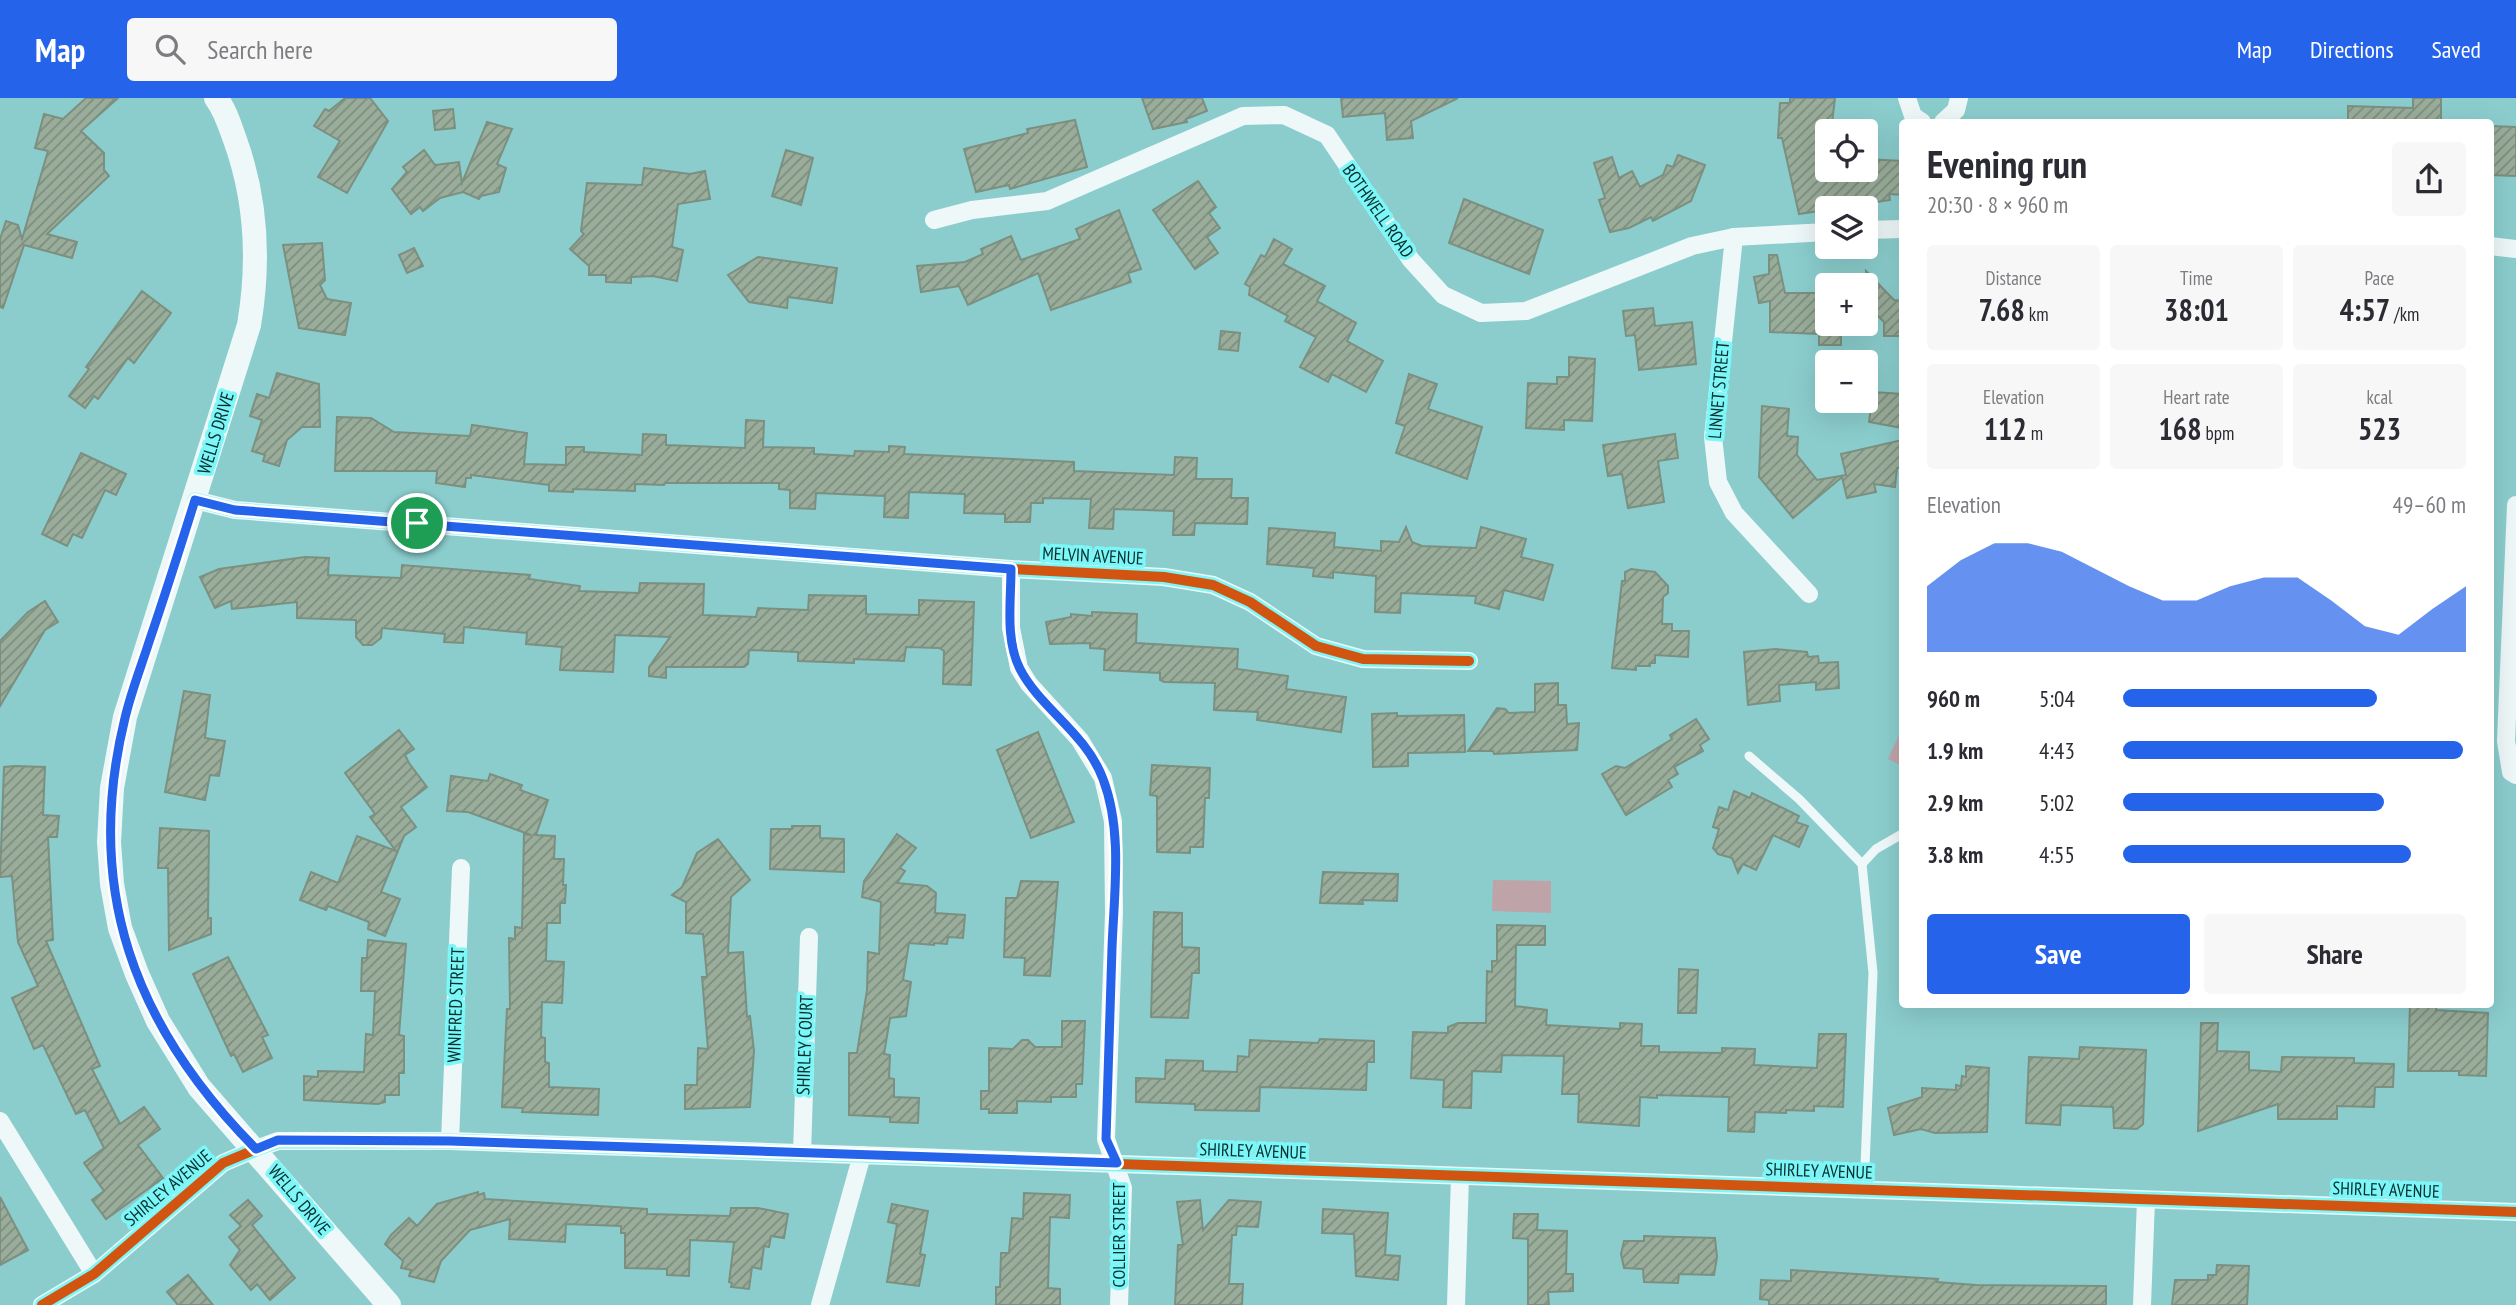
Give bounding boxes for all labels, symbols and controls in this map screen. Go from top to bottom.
search box [127,18,617,81]
text: Map [35,28,85,71]
icon: search [151,30,189,68]
text: Search here [207,33,313,66]
text: Map [2237,34,2272,65]
text: Directions [2310,34,2394,65]
text: Saved [2432,34,2481,65]
map controls [1815,119,1878,413]
button: locate [1815,119,1878,182]
text: Evening run [1927,139,2087,188]
button: share [2392,142,2466,216]
street label: BOTHWELL ROAD [1338,159,1419,262]
text: 20:30 · 8 × 960 m [1927,190,2068,219]
button: layers [1815,196,1878,259]
text: Distance [1986,266,2041,290]
text: Time [2180,266,2213,290]
text: Pace [2365,266,2394,290]
button: + [1815,273,1878,336]
text: 7.68 [1978,290,2025,329]
text: 38:01 [2164,290,2229,329]
text: 4:57 [2340,290,2390,329]
text: km [2025,302,2049,326]
text: /km [2390,302,2419,326]
street label: LINNET STREET [1703,340,1734,440]
button: − [1815,350,1878,413]
text: Elevation [1983,385,2044,409]
text: Heart rate [2163,385,2230,409]
text: kcal [2367,385,2392,409]
street label: WELLS DRIVE [192,389,239,477]
text: 112 [1984,409,2027,448]
text: 168 [2159,409,2202,448]
text: 523 [2358,409,2401,448]
text: m [2027,421,2043,445]
text: bpm [2202,421,2234,445]
text: Elevation [1927,490,2001,519]
text: 49–60 m [2393,490,2466,519]
pin [387,493,447,553]
icon: arrive [398,504,436,542]
street label: MELVIN AVENUE [1042,541,1144,570]
text: 960 m [1927,684,1980,713]
text: 5:04 [2039,684,2075,713]
text: 1.9 km [1927,736,1983,765]
text: 4:43 [2039,736,2075,765]
text: 2.9 km [1927,788,1983,817]
text: 5:02 [2039,788,2075,817]
text: 3.8 km [1927,840,1983,869]
text: 4:55 [2039,840,2075,869]
button: Save [1927,914,2190,994]
button: Share [2204,914,2466,994]
street label: WINIFRED STREET [442,947,469,1063]
street label: SHIRLEY COURT [791,995,818,1095]
street label: SHIRLEY AVENUE [1199,1137,1307,1164]
street label: SHIRLEY AVENUE [119,1144,216,1231]
street label: SHIRLEY AVENUE [1765,1157,1873,1184]
street label: WELLS DRIVE [263,1160,335,1239]
street label: SHIRLEY AVENUE [2332,1176,2440,1203]
street label: COLLIER STREET [1107,1183,1130,1287]

